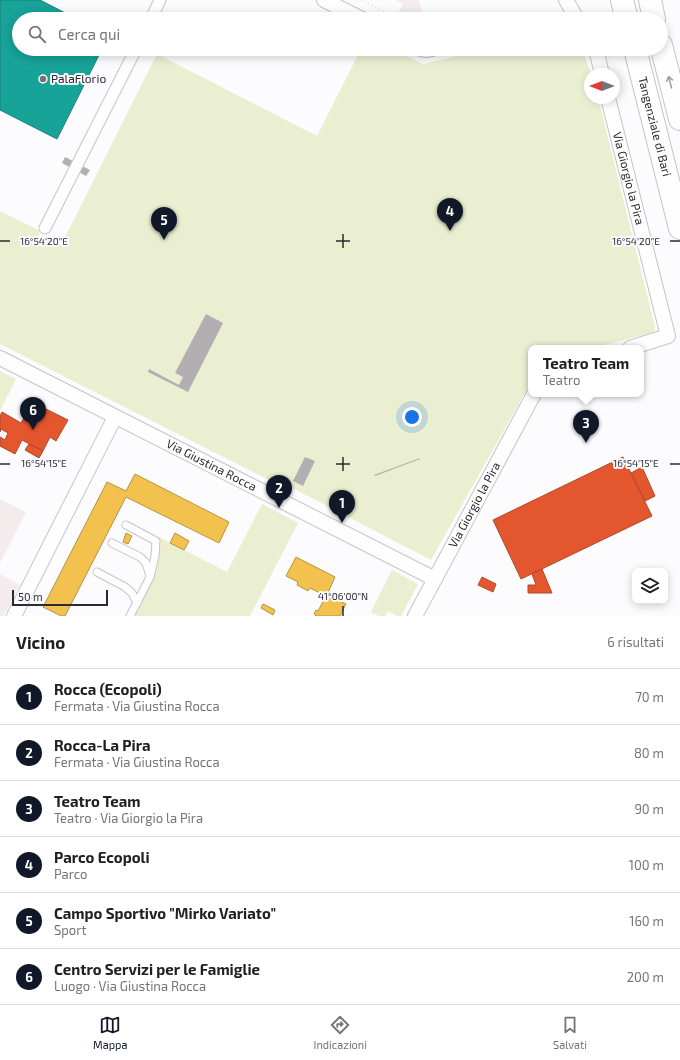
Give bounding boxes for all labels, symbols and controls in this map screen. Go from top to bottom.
search box [12,12,668,56]
icon: search [26,23,48,45]
text: Cerca qui [58,25,120,43]
north arrow [584,68,620,104]
place label: PalaFlorio [51,71,106,85]
marker: PalaFlorio [38,74,48,84]
street label: Tangenziale di Bari [636,75,675,178]
one-way arrow [666,76,674,89]
street label: Via Giorgio la Pira [611,130,648,226]
pin: 4 [437,198,463,231]
pin: 5 [151,207,177,240]
text: 16°54'20"E [20,235,68,247]
text: 16°54'20"E [612,235,660,247]
popup [528,345,644,397]
text: Teatro Team [543,354,629,372]
text: Teatro [543,372,580,388]
pin: 6 [20,397,46,430]
your location [402,407,422,427]
pin: 3 [573,410,599,443]
street label: Via Giustina Rocca [164,436,259,493]
text: 16°54'15"E [21,457,67,469]
text: 16°54'15"E [613,457,659,469]
street label: Via Giorgio la Pira [445,459,502,550]
pin: 2 [266,475,292,508]
pin: 1 [329,490,355,523]
map controls [632,568,668,604]
button: layers [632,568,668,604]
scale bar [12,588,108,607]
text: 50 m [18,590,43,603]
text: 41°06'00"N [318,590,368,602]
text: Vicino [16,632,65,652]
text: 6 risultati [607,634,664,650]
text: Rocca (Ecopoli) [54,680,162,698]
text: 1 [26,689,32,705]
text: 70 m [635,689,664,705]
text: Fermata · Via Giustina Rocca [54,698,220,714]
text: Rocca-La Pira [54,736,151,754]
text: 2 [25,745,33,761]
text: 80 m [634,745,664,761]
text: Fermata · Via Giustina Rocca [54,754,220,770]
text: Teatro Team [54,792,140,810]
text: 3 [25,801,33,817]
text: 90 m [634,801,664,817]
text: Teatro · Via Giorgio la Pira [54,810,203,826]
text: Parco Ecopoli [54,848,150,866]
text: 4 [25,857,33,873]
text: 100 m [629,857,664,873]
text: Parco [54,866,87,882]
text: Campo Sportivo "Mirko Variato" [54,904,276,922]
text: 5 [25,913,33,929]
text: 160 m [629,913,664,929]
text: Sport [54,922,86,938]
text: Centro Servizi per le Famiglie [54,960,260,978]
text: 6 [25,969,33,985]
text: 200 m [627,969,664,985]
text: Luogo · Via Giustina Rocca [54,978,206,994]
tab: Mappa [93,1014,128,1051]
tab: Indicazioni [314,1014,367,1051]
tab: Salvati [553,1014,587,1051]

